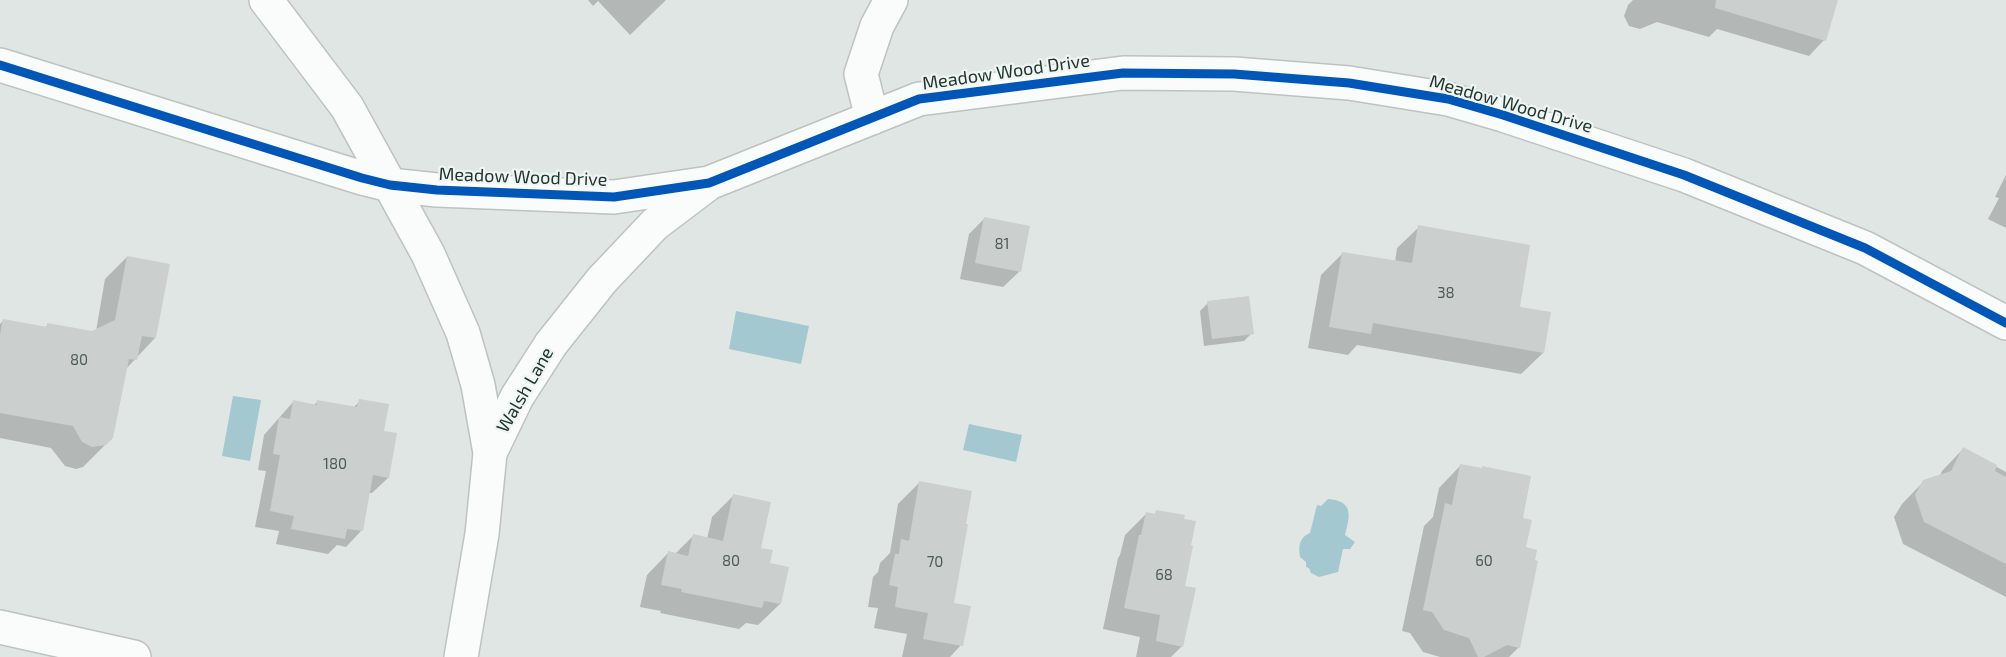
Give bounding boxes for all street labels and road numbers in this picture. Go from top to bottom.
street label: Meadow Wood Drive [921,50,1091,94]
street label: Meadow Wood Drive [1427,70,1595,138]
street label: Meadow Wood Drive [438,163,608,191]
street label: Walsh Lane [492,343,558,437]

